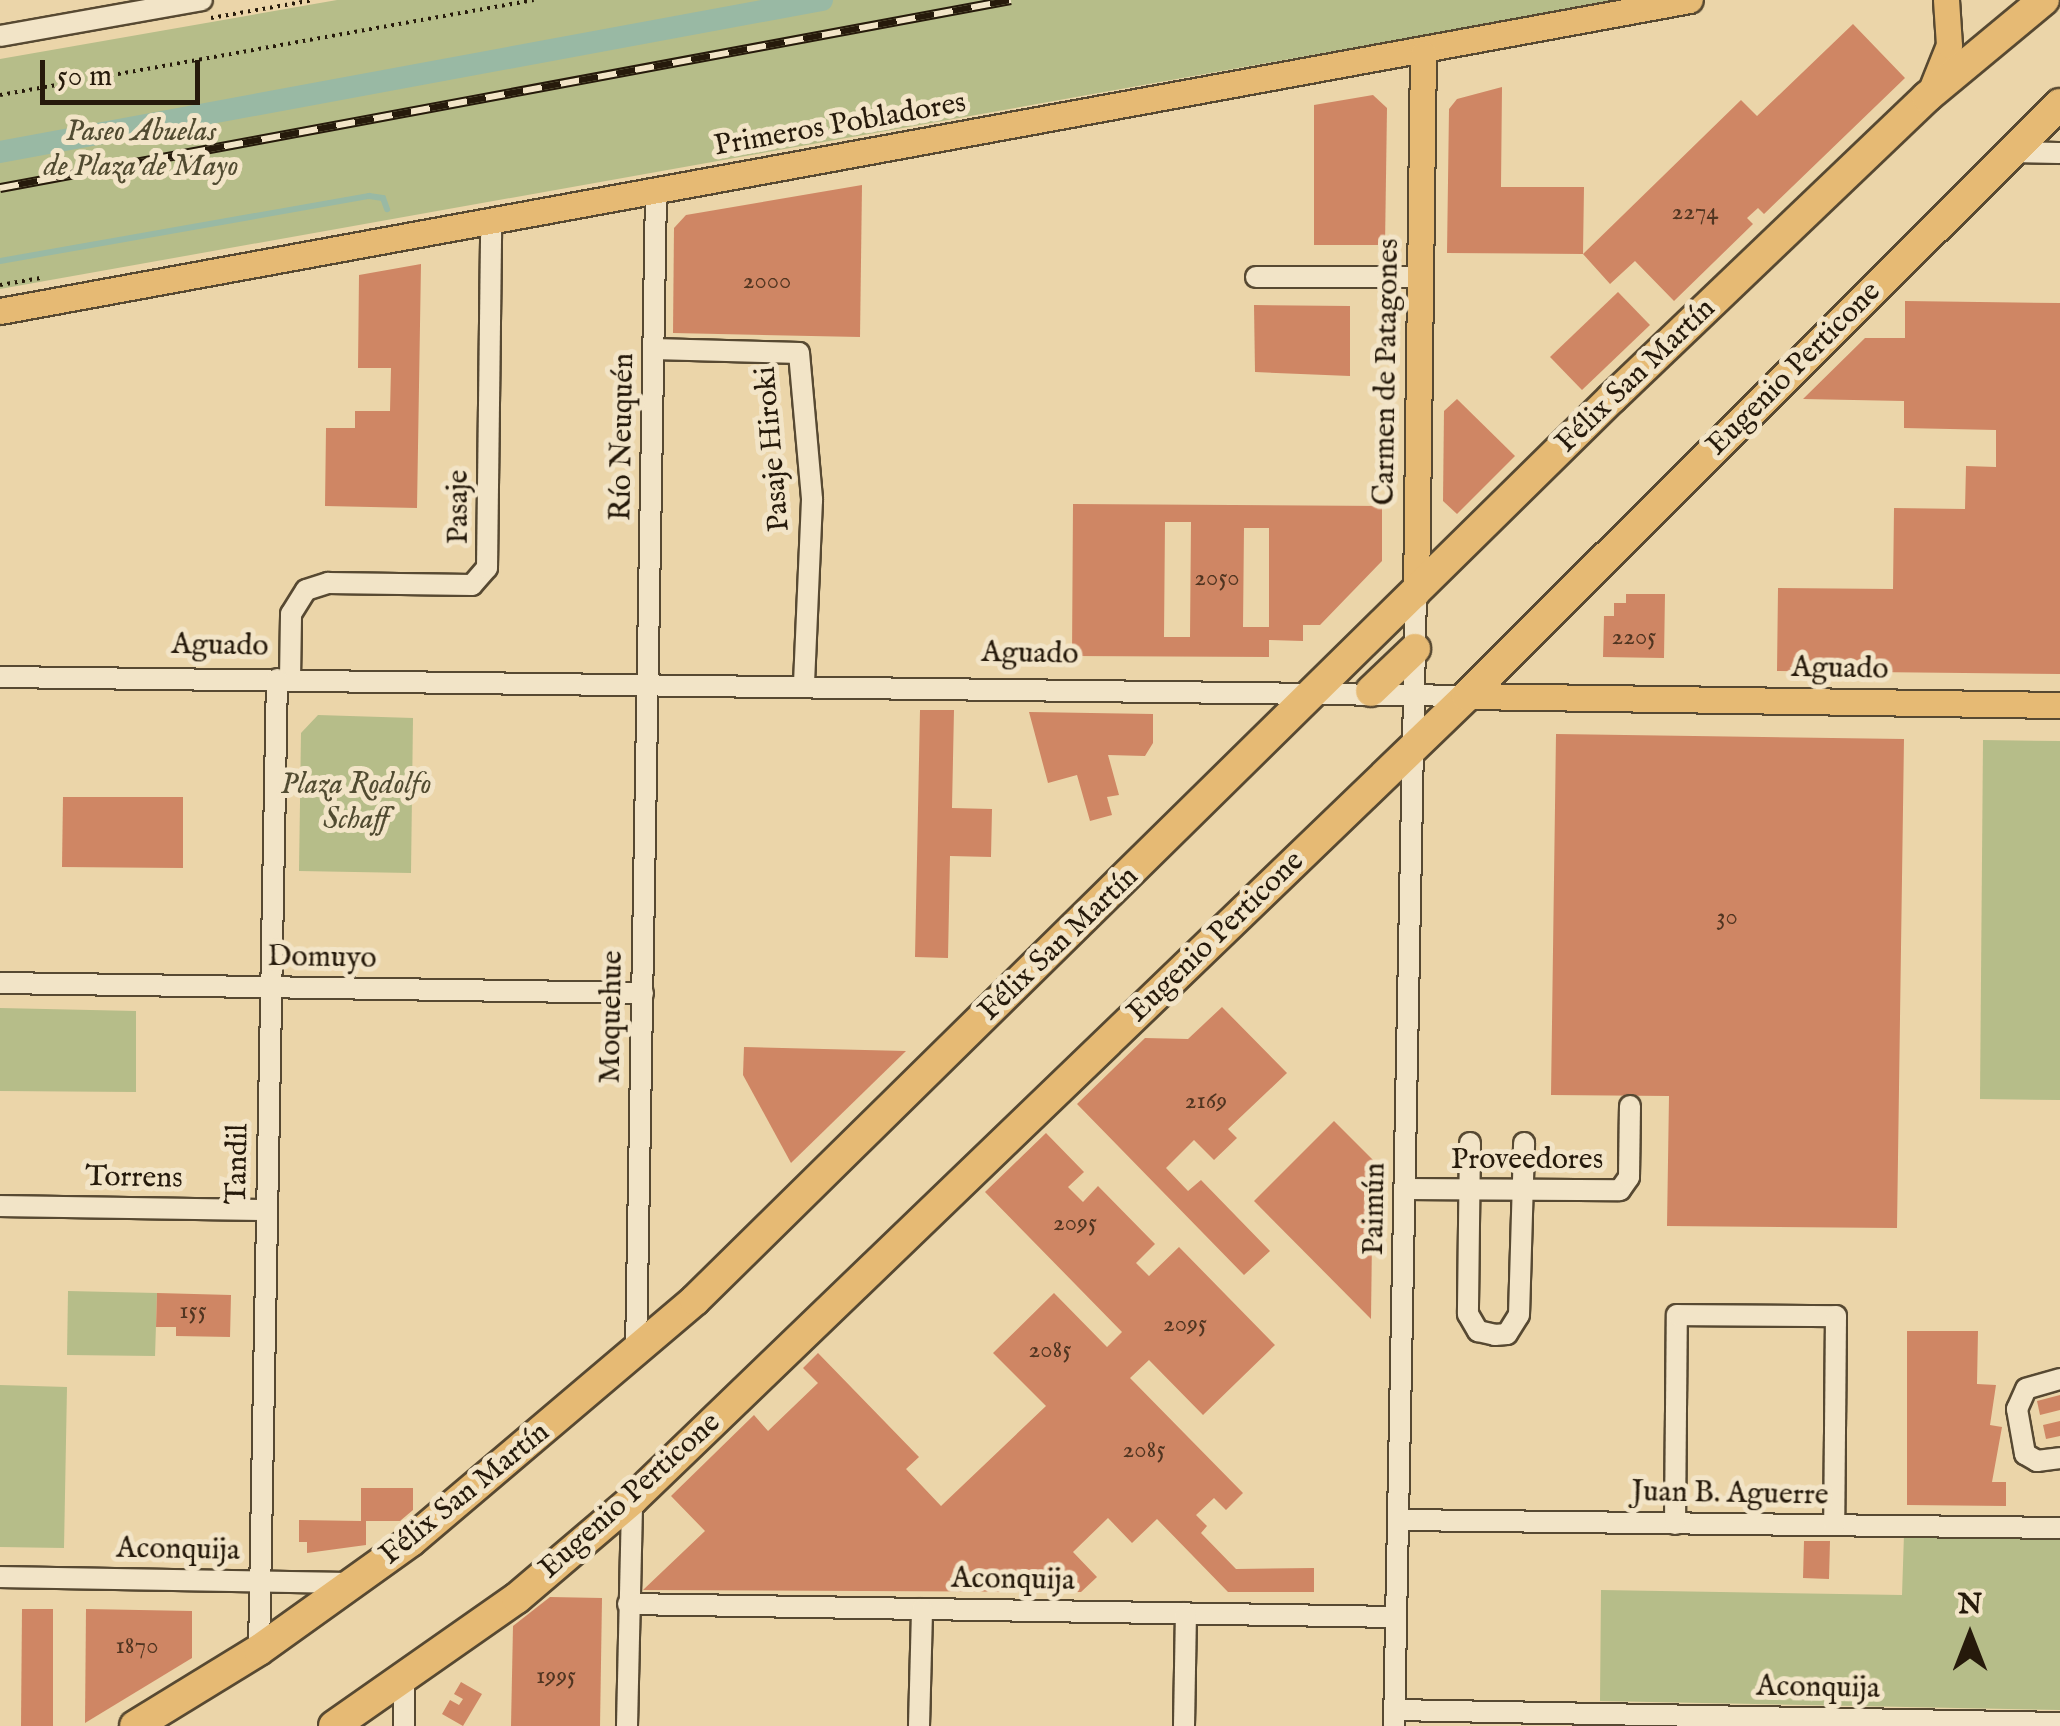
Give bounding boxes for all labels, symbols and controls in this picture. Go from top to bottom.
scale bar [45,40,205,102]
text: 50 m [57,58,112,96]
street label: Primeros Pobladores [711,85,969,165]
park label: Paseo Abuelas de Plaza de Mayo [44,114,238,184]
house number: 2274 [1671,197,1719,227]
street label: Carmen de Patagones [1367,238,1407,506]
house number: 2000 [743,266,791,296]
street label: Eugenio Perticone [1699,274,1889,464]
street label: Félix San Martín [1549,291,1723,461]
street label: Río Neuquén [604,353,642,521]
street label: Pasaje Hiroki [748,365,798,533]
street label: Pasaje [441,470,477,544]
house number: 2050 [1194,563,1240,593]
house number: 2205 [1612,622,1656,652]
street label: Aguado [171,627,269,665]
street label: Aguado [981,635,1079,673]
street label: Aguado [1791,650,1889,688]
park label: Plaza Rodolfo Schaff [281,767,431,838]
street label: Eugenio Perticone [1120,844,1312,1030]
street label: Félix San Martín [972,859,1146,1029]
house number: 30 [1716,902,1738,932]
street label: Domuyo [267,939,377,977]
street label: Moquehue [593,950,631,1084]
house number: 2169 [1185,1086,1227,1116]
street label: Tandil [219,1123,257,1205]
street label: Proveedores [1451,1142,1603,1178]
street label: Torrens [85,1159,183,1197]
street label: Paimún [1356,1162,1394,1256]
house number: 2095 [1053,1208,1097,1238]
house number: 155 [179,1296,207,1326]
house number: 2095 [1163,1309,1207,1339]
house number: 2085 [1029,1335,1071,1365]
street label: Eugenio Perticone [532,1405,728,1587]
street label: Félix San Martín [373,1415,557,1573]
house number: 2085 [1123,1435,1165,1465]
street label: Juan B. Aguerre [1631,1474,1829,1514]
street label: Aconquija [116,1531,240,1569]
street label: Aconquija [951,1561,1075,1599]
north arrow [1920,1586,2020,1686]
text: N [1958,1588,1982,1623]
house number: 1870 [115,1631,159,1661]
house number: 1995 [536,1661,576,1691]
street label: Aconquija [1756,1669,1880,1707]

